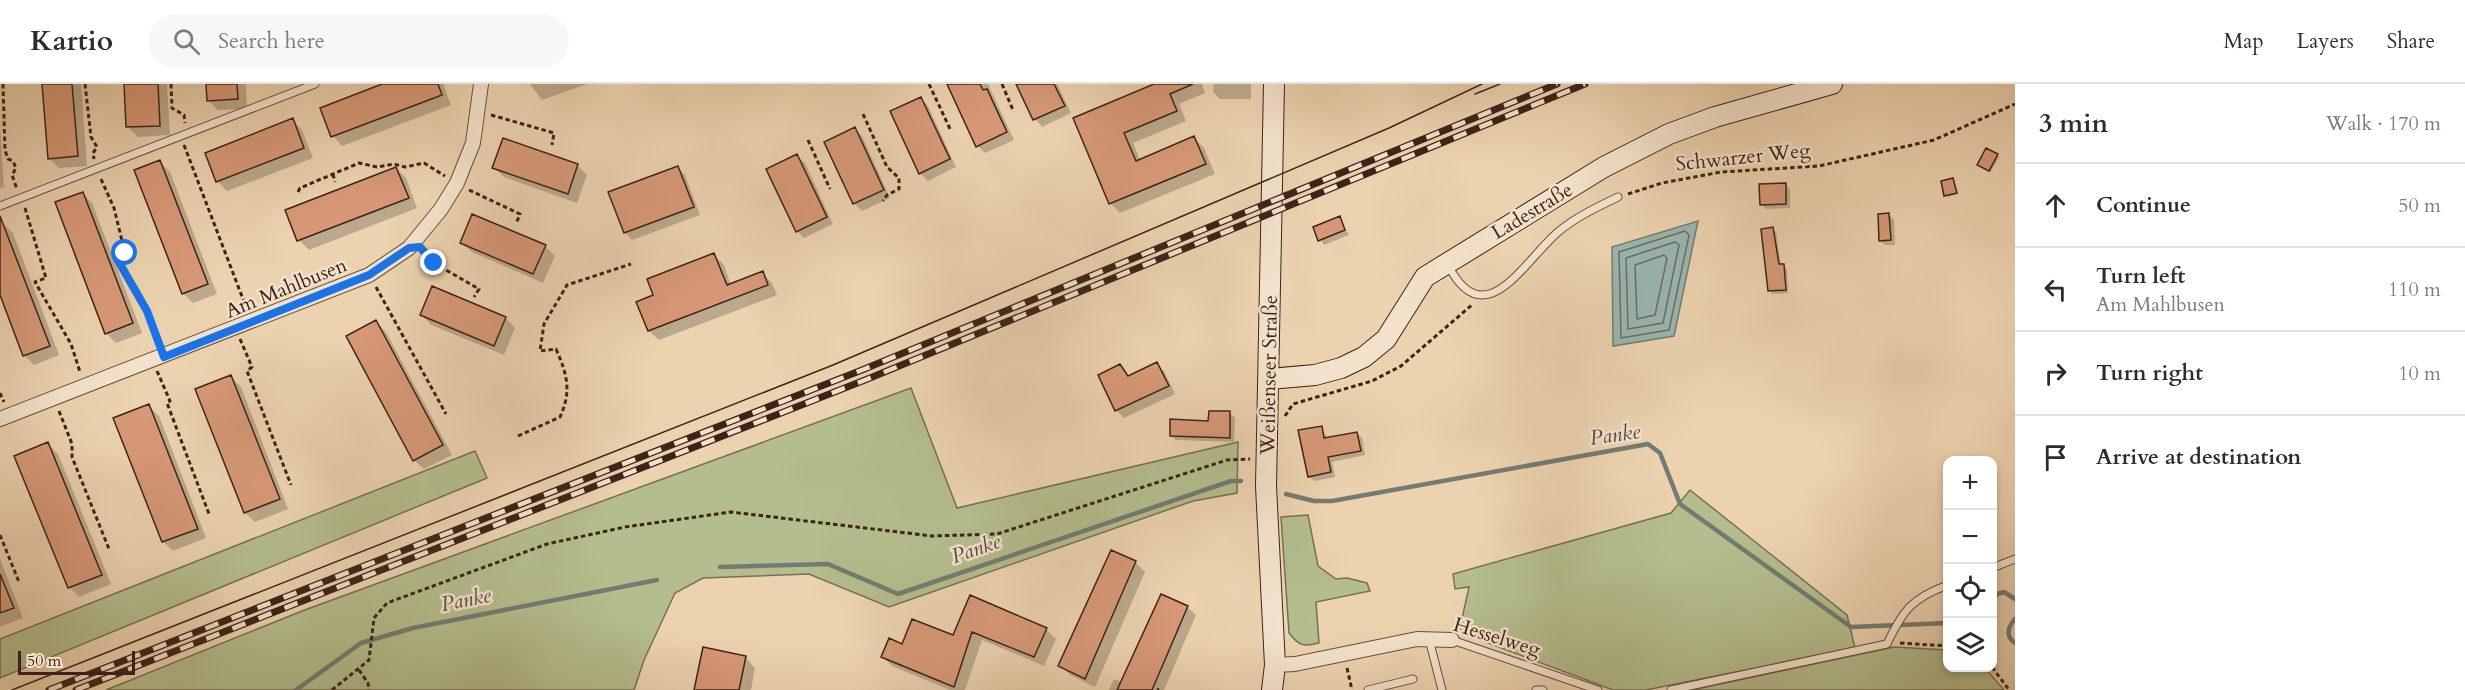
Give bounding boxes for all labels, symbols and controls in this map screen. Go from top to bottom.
search box [149,14,569,68]
text: Kartio [30,22,113,60]
icon: search [170,25,203,58]
text: Search here [218,26,325,56]
text: Map [2224,27,2264,56]
text: Layers [2297,27,2354,56]
text: Share [2387,27,2435,56]
text: 3 min [2039,106,2108,141]
text: Walk · 170 m [2326,110,2441,137]
street label: Schwarzer Weg [1674,136,1812,177]
street label: Ladestraße [1486,176,1578,246]
icon: ahead [2039,189,2072,222]
text: Continue [2096,190,2191,220]
text: 50 m [2398,192,2441,219]
route start [111,239,137,265]
route end [420,249,446,275]
street label: Am Mahlbusen [221,251,351,325]
text: Turn left [2096,261,2185,291]
icon: left [2039,273,2072,306]
text: 110 m [2388,276,2441,303]
text: Am Mahlbusen [2096,291,2225,318]
street label: Weißenseer Straße [1254,295,1284,456]
icon: right [2039,357,2072,390]
text: Turn right [2096,358,2203,388]
text: 10 m [2398,360,2441,387]
water label: Panke [1588,417,1643,453]
icon: arrive [2039,441,2072,474]
text: Arrive at destination [2096,442,2301,472]
map controls [1943,456,1997,672]
button: + [1943,456,1997,510]
button: − [1943,510,1997,564]
water label: Panke [947,527,1005,571]
button: locate [1943,564,1997,618]
water label: Panke [438,581,494,619]
street label: Hesselweg [1450,611,1545,663]
button: layers [1943,618,1997,672]
scale bar [18,648,135,676]
text: 50 m [27,650,61,672]

